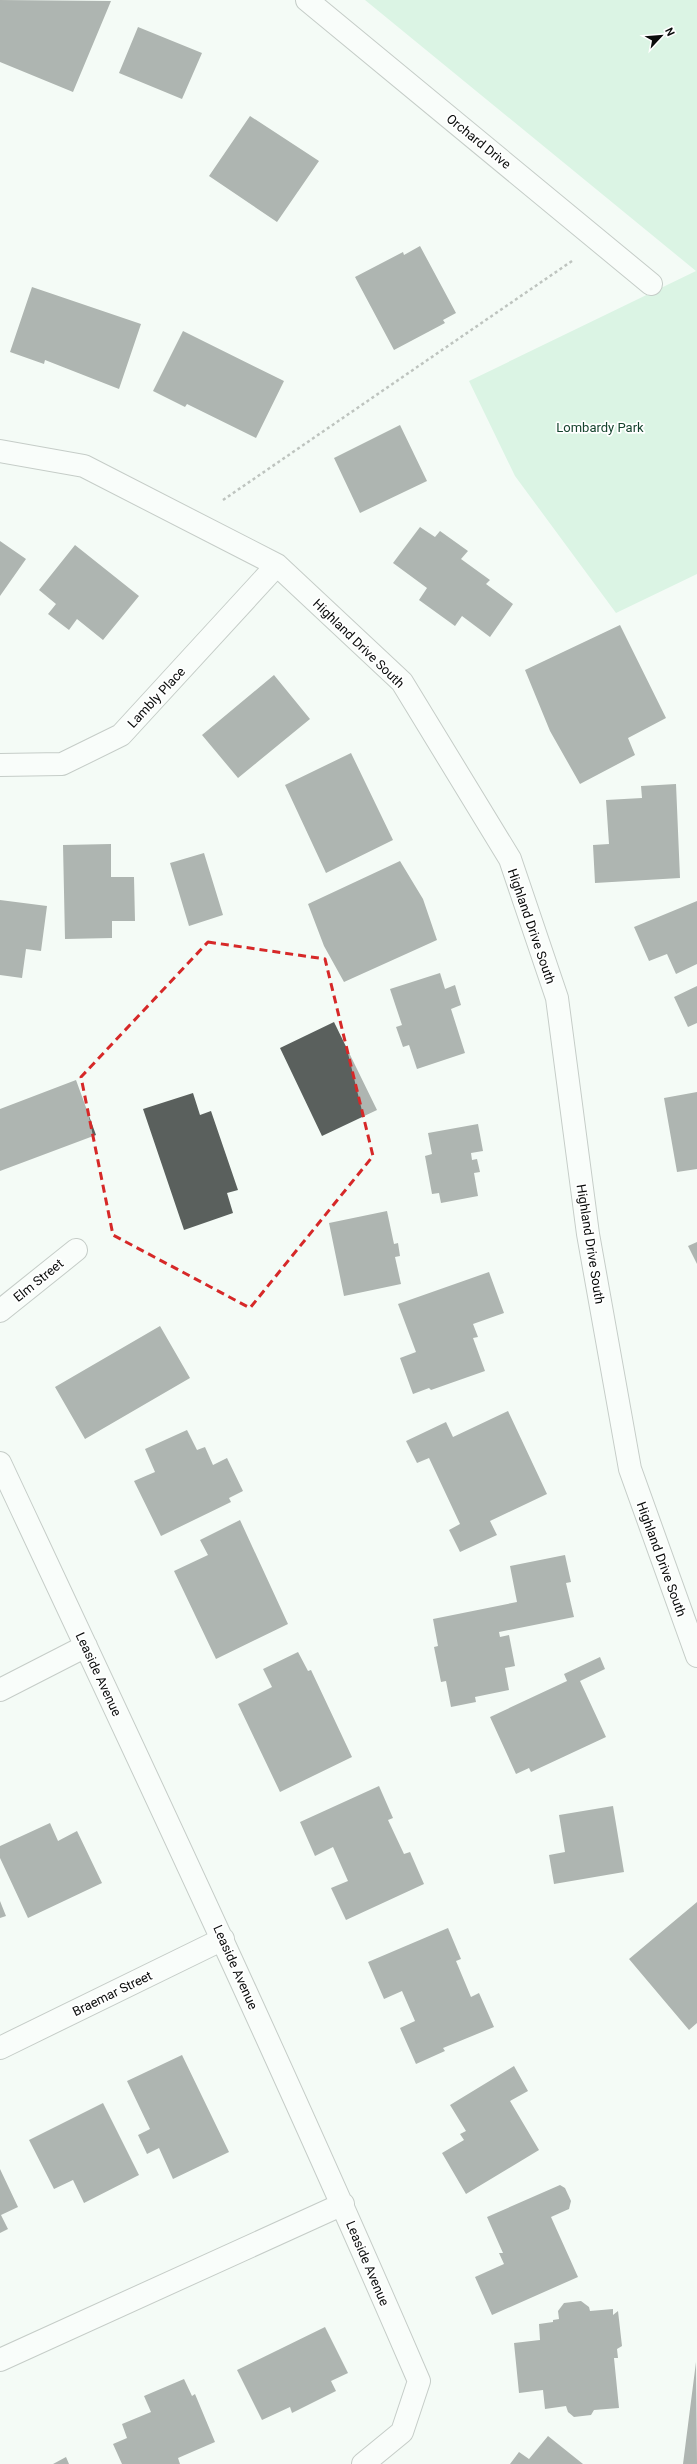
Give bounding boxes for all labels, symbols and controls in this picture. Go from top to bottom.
north arrow [641,16,681,56]
text: N [662,25,677,38]
street label: Orchard Drive [444,111,514,172]
park label: Lombardy Park [556,420,644,435]
street label: Highland Drive South [310,596,407,691]
street label: Lambly Place [124,664,188,731]
street label: Highland Drive South [505,867,558,986]
street label: Highland Drive South [574,1183,607,1305]
street label: Elm Street [10,1256,66,1305]
street label: Highland Drive South [634,1500,689,1619]
street label: Leaside Avenue [73,1630,125,1719]
street label: Leaside Avenue [210,1923,261,2012]
street label: Braemar Street [70,1968,154,2019]
street label: Leaside Avenue [343,2218,392,2308]

